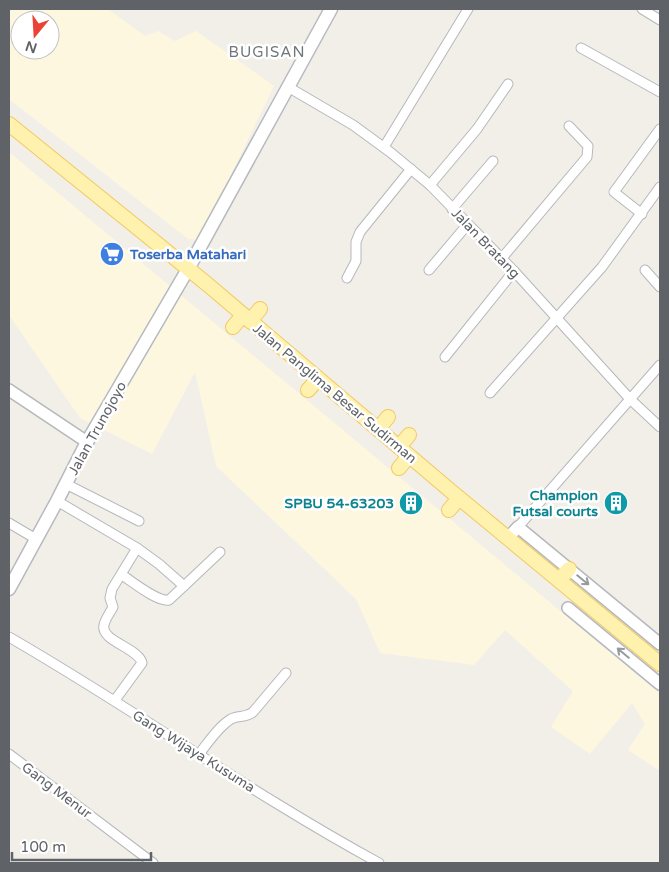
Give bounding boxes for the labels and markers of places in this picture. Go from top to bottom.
supermarket icon: Toserba Matahari [99,241,125,267]
place label: Toserba Matahari [129,246,246,263]
place label: Champion Futsal courts [513,487,598,520]
building icon: SPBU 54-63203 [398,490,424,516]
building icon: Champion Futsal courts [603,490,629,516]
place label: SPBU 54-63203 [285,495,394,512]

